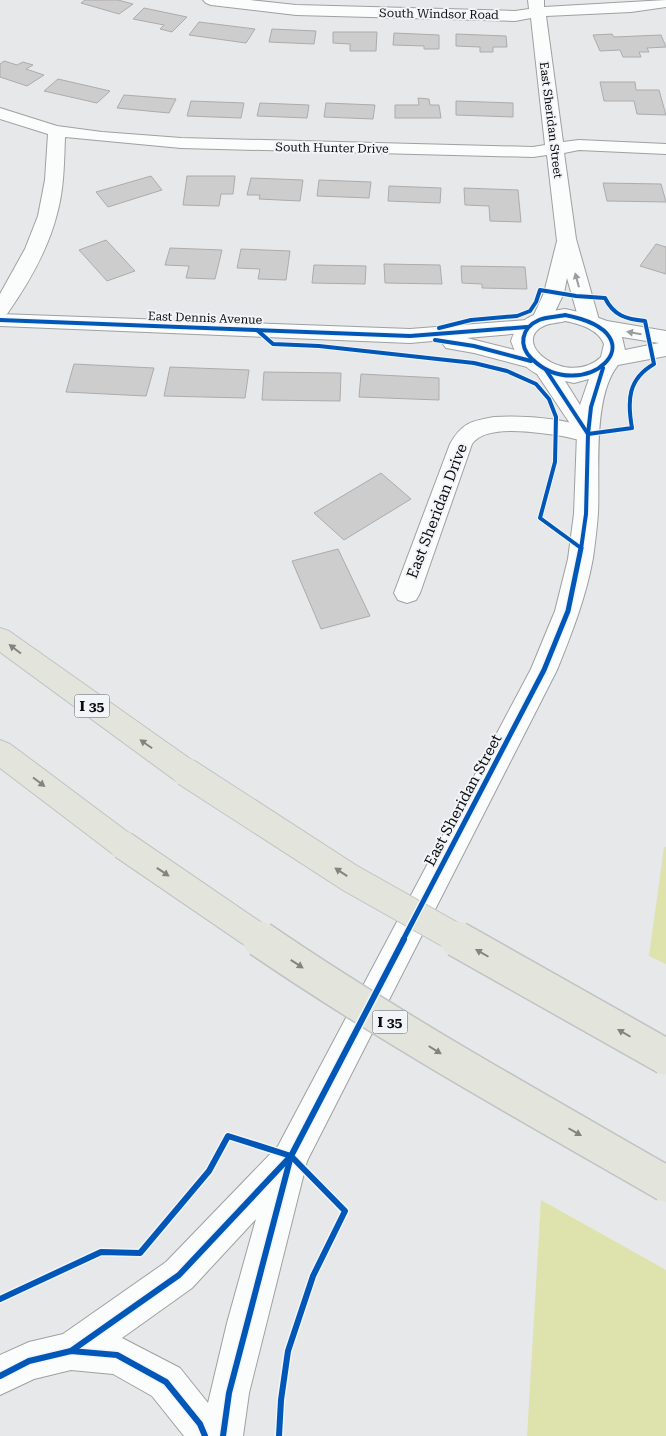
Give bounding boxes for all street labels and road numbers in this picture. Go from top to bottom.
street label: South Windsor Road [379,6,499,22]
street label: East Sheridan Street [537,61,565,180]
street label: South Hunter Drive [275,140,389,156]
street label: East Dennis Avenue [148,309,263,327]
street label: East Sheridan Drive [403,441,471,581]
road number: I 35 [74,694,110,718]
street label: East Sheridan Street [421,731,506,869]
road number: I 35 [372,1010,408,1034]

